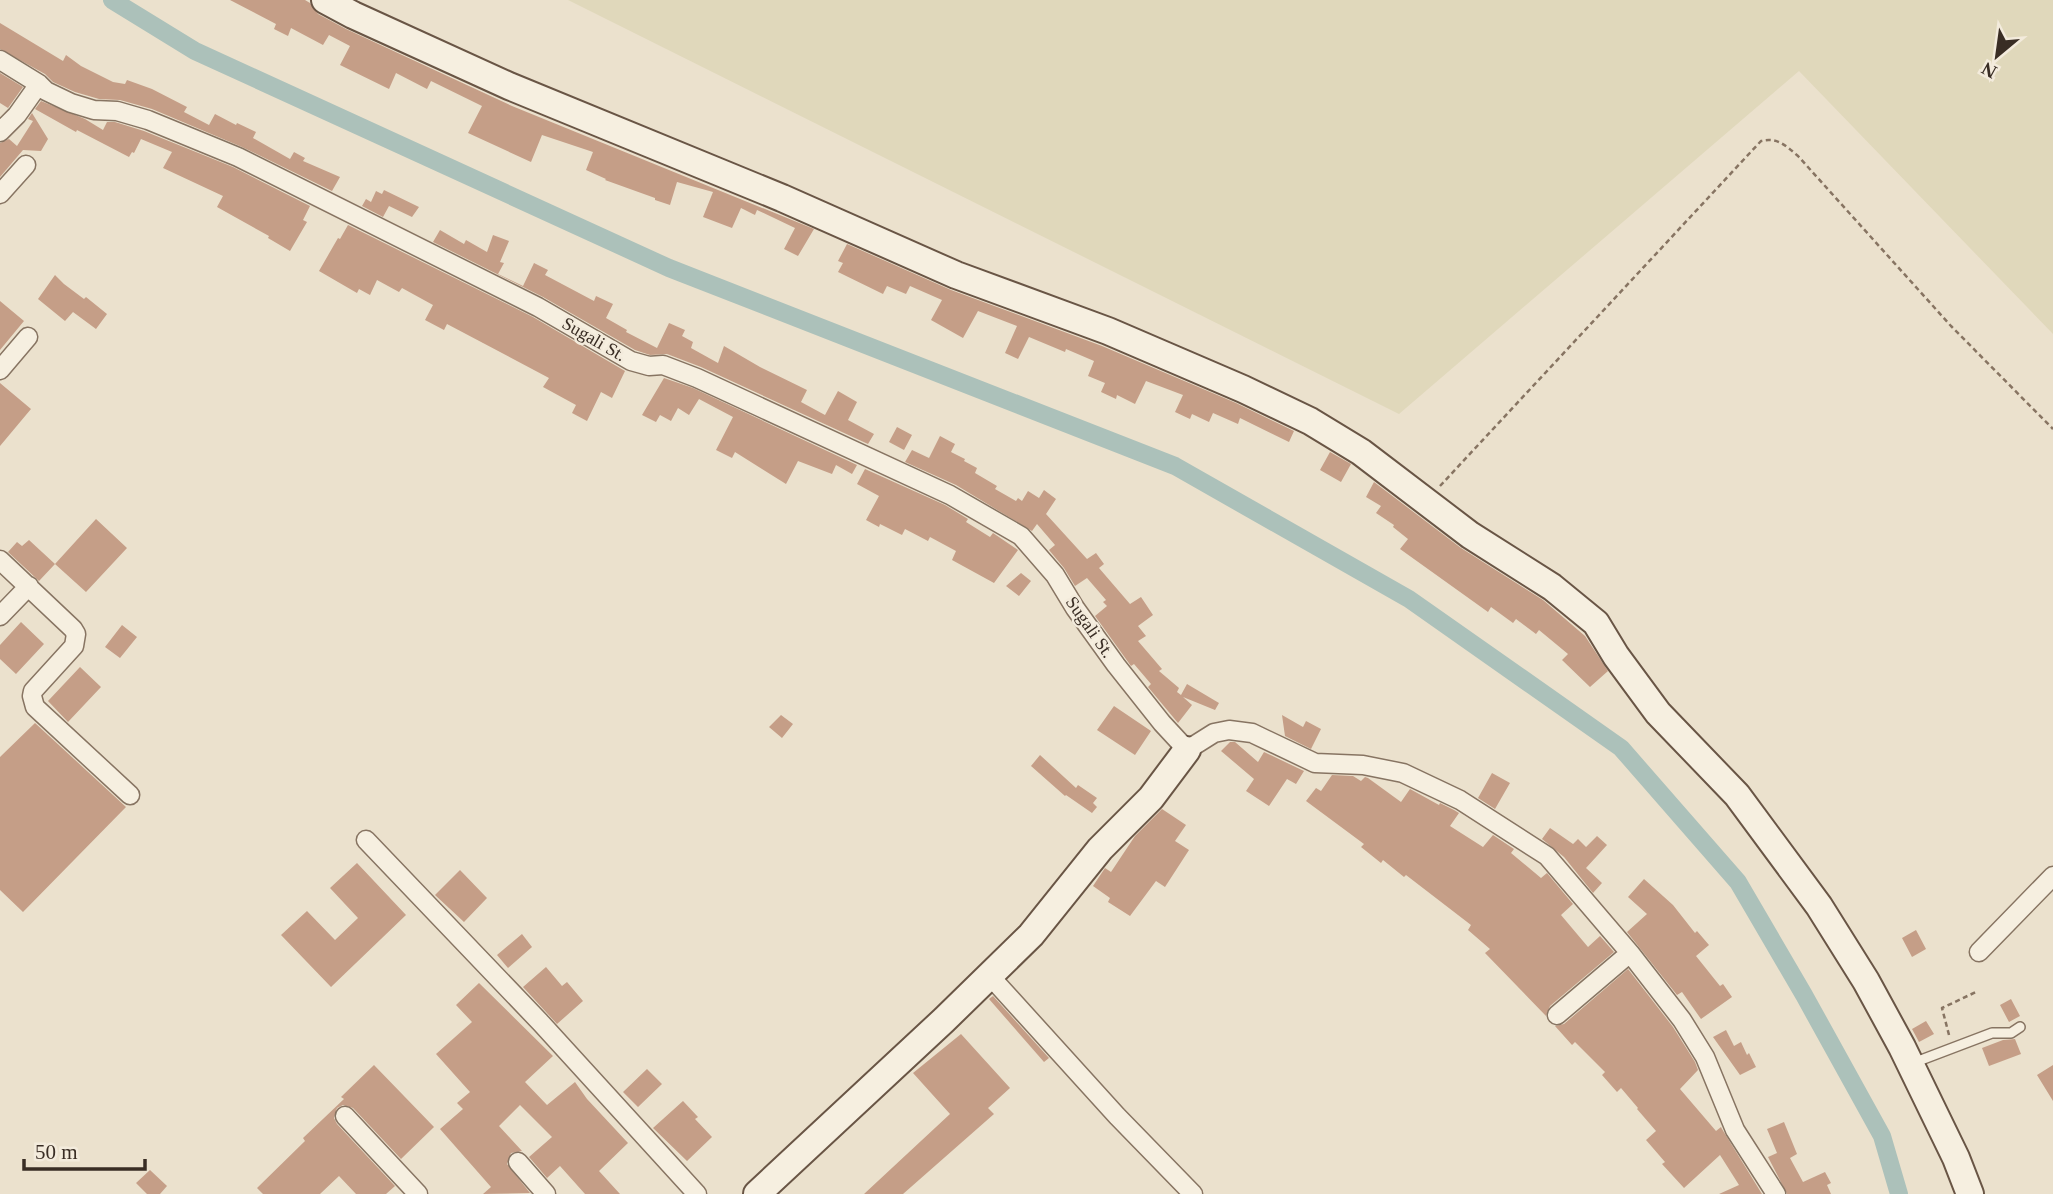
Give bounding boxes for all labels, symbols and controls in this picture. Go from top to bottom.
north arrow [1962,21,2032,91]
text: N [1978,58,2000,83]
street label: Sugali St. [559,313,629,365]
street label: Sugali St. [1062,593,1118,661]
scale bar [24,1128,145,1172]
text: 50 m [35,1140,78,1164]

